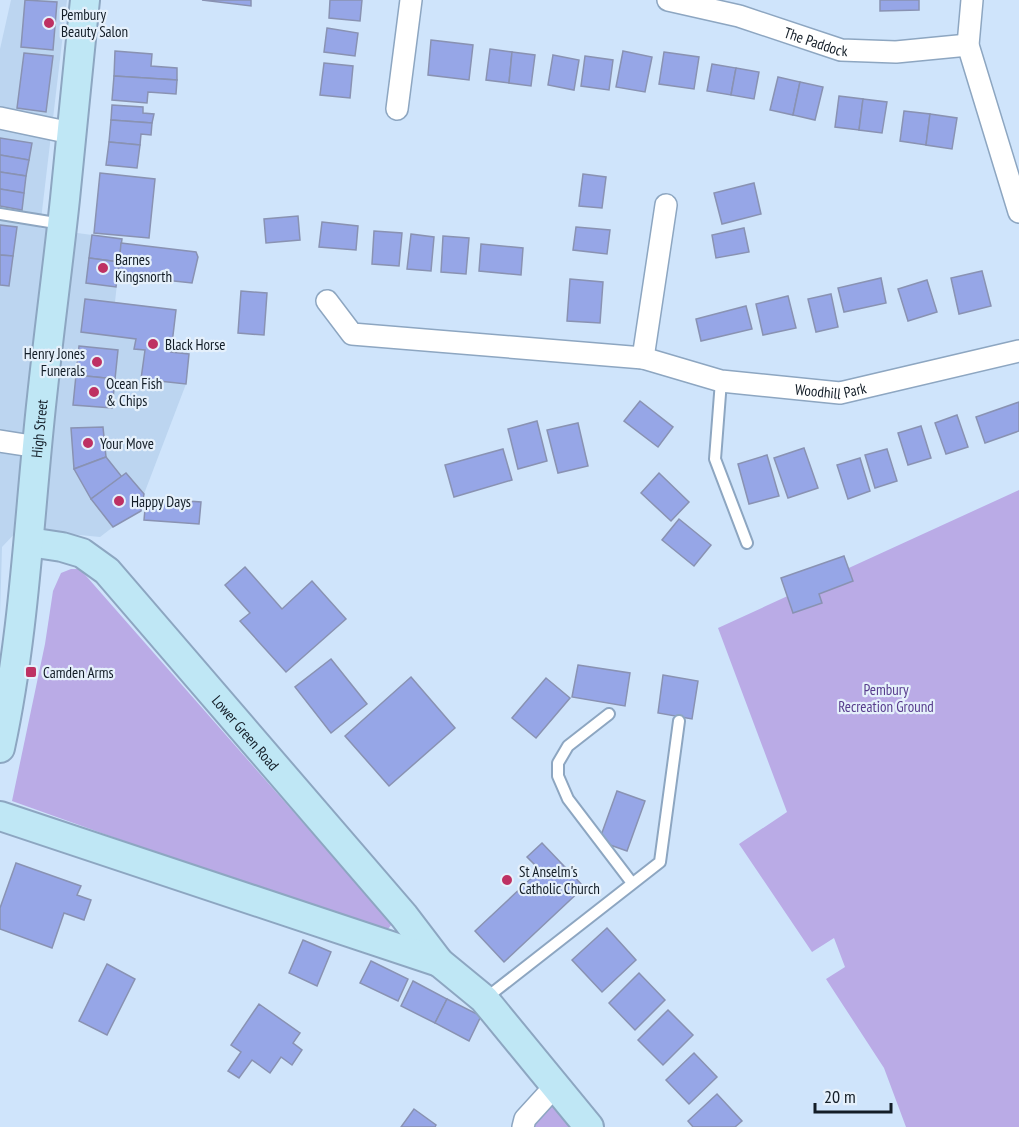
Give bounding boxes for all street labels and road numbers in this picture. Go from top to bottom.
street label: The Paddock [782,22,848,60]
street label: Woodhill Park [794,378,868,403]
street label: High Street [26,398,51,459]
street label: Lower Green Road [208,691,284,774]

